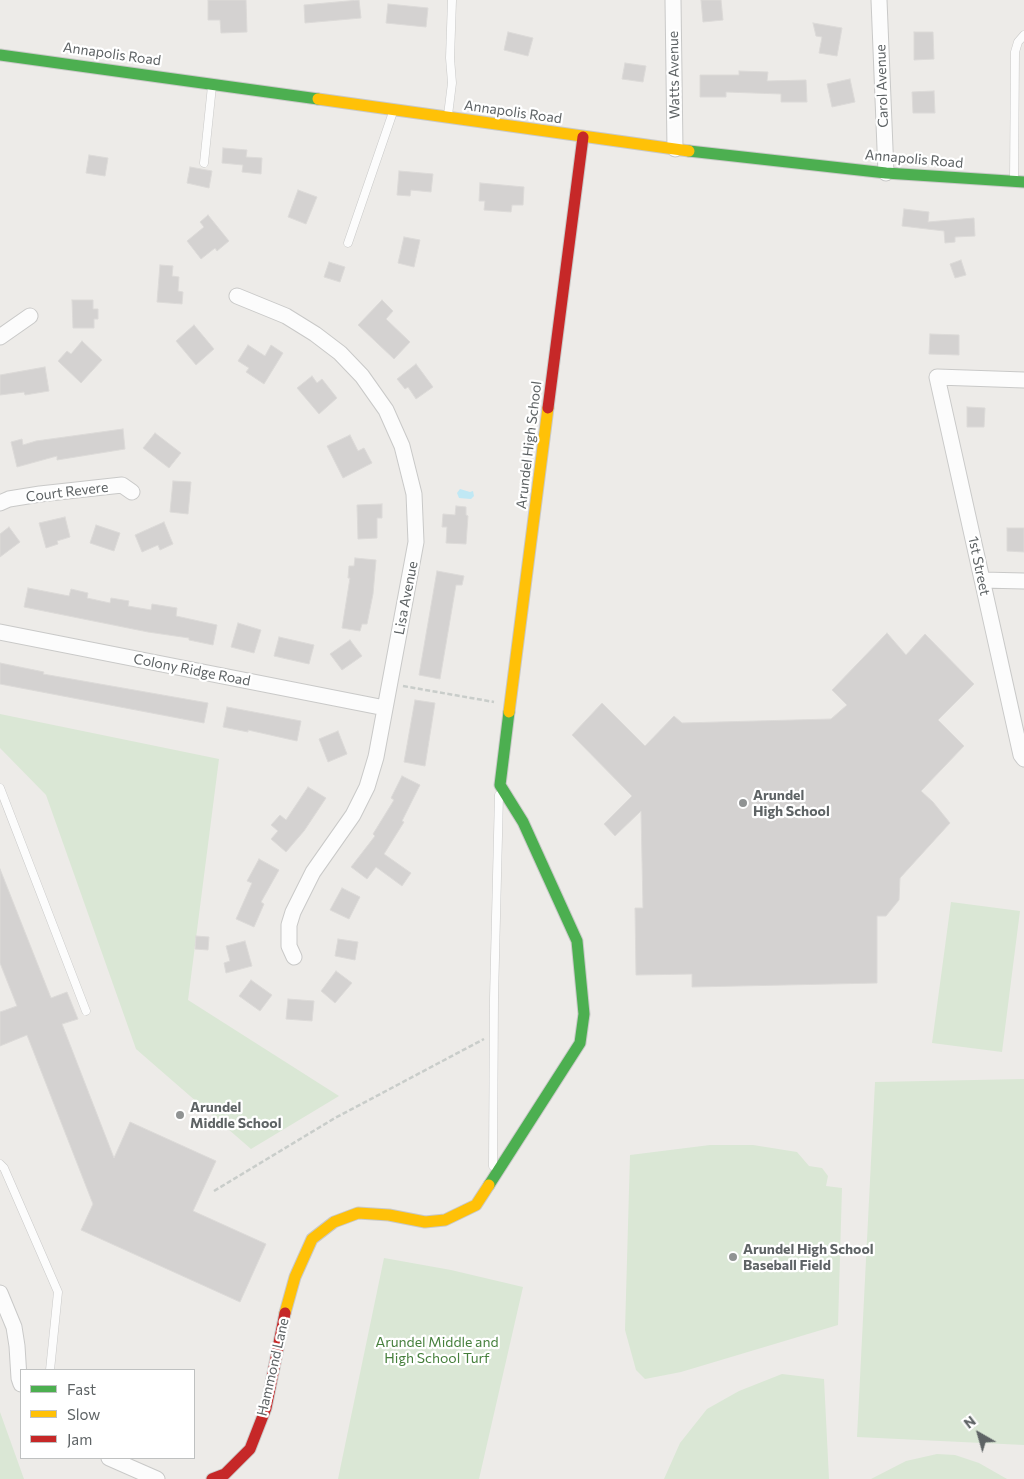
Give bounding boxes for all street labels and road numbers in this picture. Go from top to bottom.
street label: Watts Avenue [665,31,683,119]
street label: Annapolis Road [62,39,162,69]
street label: Carol Avenue [872,44,892,128]
street label: Annapolis Road [463,97,563,127]
street label: Annapolis Road [864,146,964,172]
street label: Arundel High School [513,380,545,510]
street label: Court Revere [25,479,109,505]
street label: 1st Street [965,535,993,597]
street label: Lisa Avenue [391,560,421,636]
street label: Colony Ridge Road [132,650,252,690]
street label: Hammond Lane [254,1316,292,1418]

